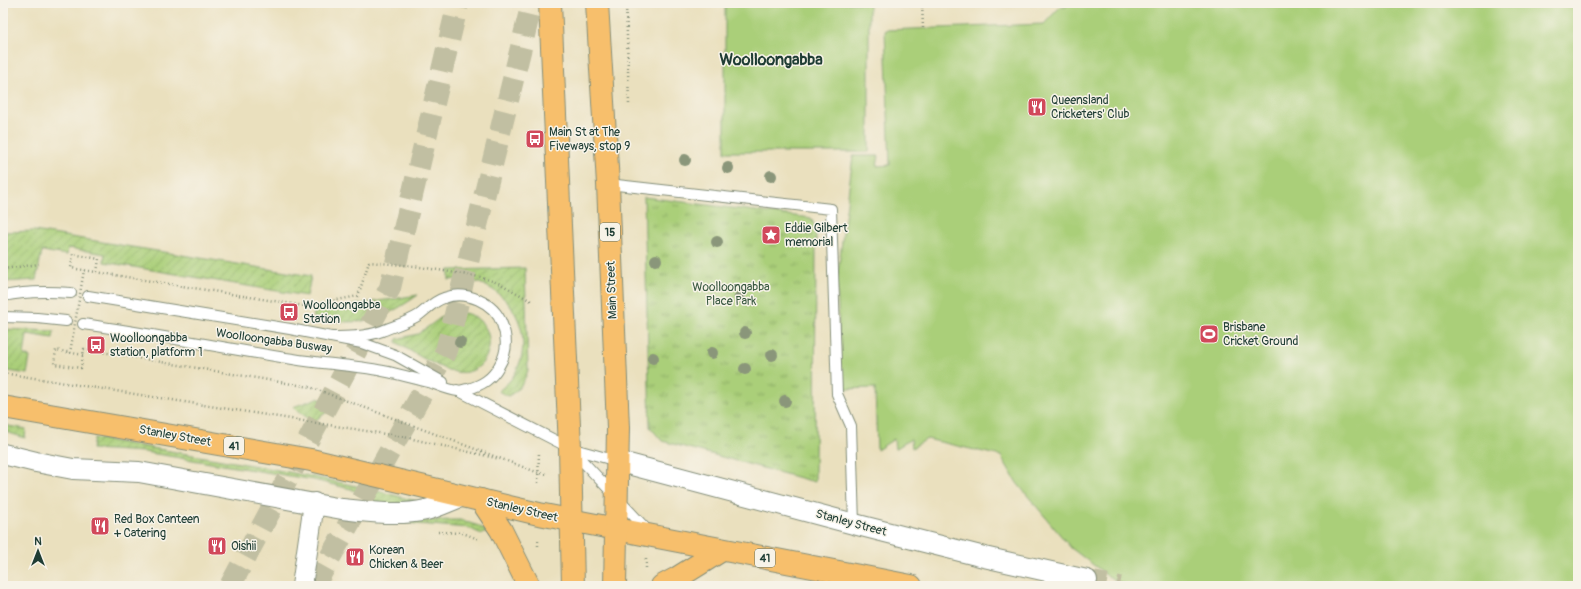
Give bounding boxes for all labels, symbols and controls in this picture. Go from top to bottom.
district label: Woolloongabba [719,50,823,70]
place label: Queensland Cricketers' Club [1051,93,1130,122]
restaurant icon: Queensland Cricketers' Club [1026,96,1048,118]
place label: Main St at The Fiveways, stop 9 [549,125,630,154]
bus stop icon: Main St at The Fiveways, stop 9 [524,128,546,150]
place label: Eddie Gilbert memorial [785,221,848,250]
road number: 15 [600,223,620,241]
place icon: Eddie Gilbert memorial [760,224,782,246]
street label: Main Street [603,261,621,319]
park label: Woolloongabba Place Park [692,280,770,309]
place label: Woolloongabba Station [303,298,381,327]
bus stop icon: Woolloongabba Station [278,301,300,323]
place label: Brisbane Cricket Ground [1223,320,1299,349]
sports icon: Brisbane Cricket Ground [1198,323,1220,345]
street label: Woolloongabba Busway [215,325,333,357]
place label: Woolloongabba station, platform 1 [110,331,203,360]
bus stop icon: Woolloongabba station, platform 1 [85,334,107,356]
street label: Stanley Street [138,422,212,450]
road number: 41 [224,437,244,455]
street label: Stanley Street [485,494,559,526]
street label: Stanley Street [814,506,888,540]
place label: Red Box Canteen + Catering [113,512,200,541]
restaurant icon: Red Box Canteen + Catering [89,515,111,537]
north arrow [18,531,58,571]
text: N [34,535,42,548]
restaurant icon: Oishii [206,535,228,557]
place label: Oishii [231,539,256,554]
place label: Korean Chicken & Beer [369,543,444,572]
restaurant icon: Korean Chicken & Beer [344,546,366,568]
road number: 41 [755,549,775,567]

